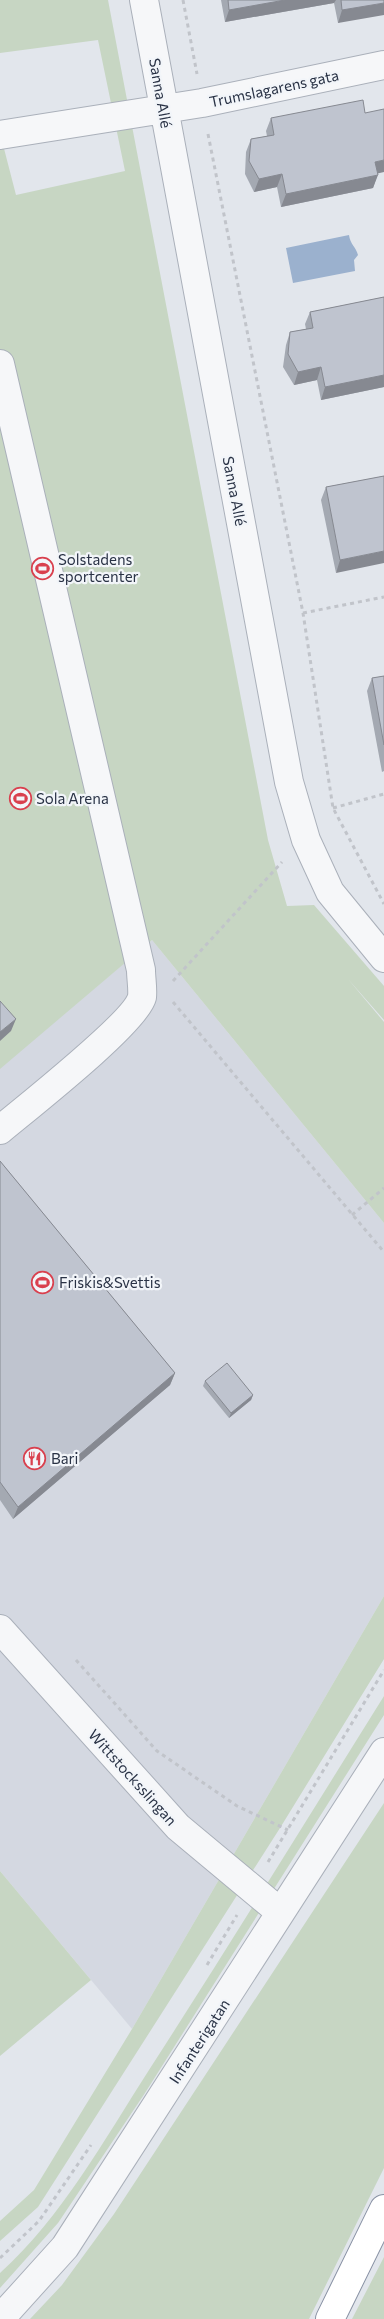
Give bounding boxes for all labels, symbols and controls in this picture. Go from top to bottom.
street label: Sanna Allé [146,57,176,129]
street label: Trumslagarens gata [208,65,340,111]
street label: Sanna Allé [219,455,251,527]
place label: Solstadens sportcenter [58,550,139,585]
sports icon: Solstadens sportcenter [30,556,54,580]
sports icon: Sola Arena [8,786,32,810]
place label: Sola Arena [36,789,109,807]
sports icon: Friskis&Svettis [31,1270,55,1294]
place label: Friskis&Svettis [59,1273,161,1291]
restaurant icon: Bari [23,1446,47,1470]
place label: Bari [51,1449,78,1467]
street label: Wittstocksslingan [85,1725,181,1829]
street label: Infanterigatan [165,1995,233,2087]

